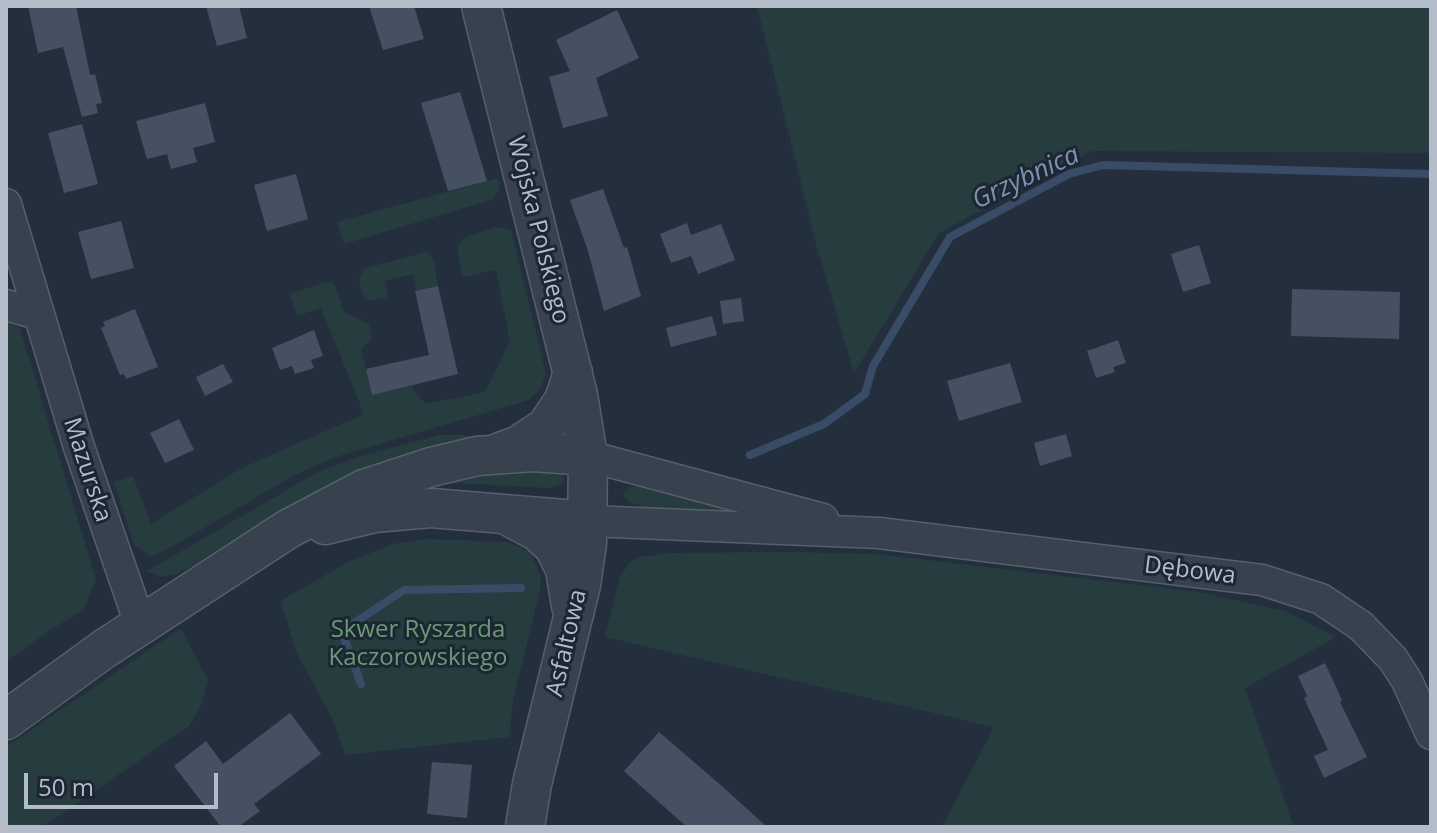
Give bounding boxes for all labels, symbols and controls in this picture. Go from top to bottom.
street label: Wojska Polskiego [501,133,575,327]
water label: Grzybnica [968,140,1084,216]
street label: Mazurska [57,414,117,526]
street label: Dębowa [1143,551,1237,591]
street label: Asfaltowa [541,587,593,699]
park label: Skwer Ryszarda Kaczorowskiego [328,616,508,672]
scale bar [28,757,222,807]
text: 50 m [38,770,94,803]

